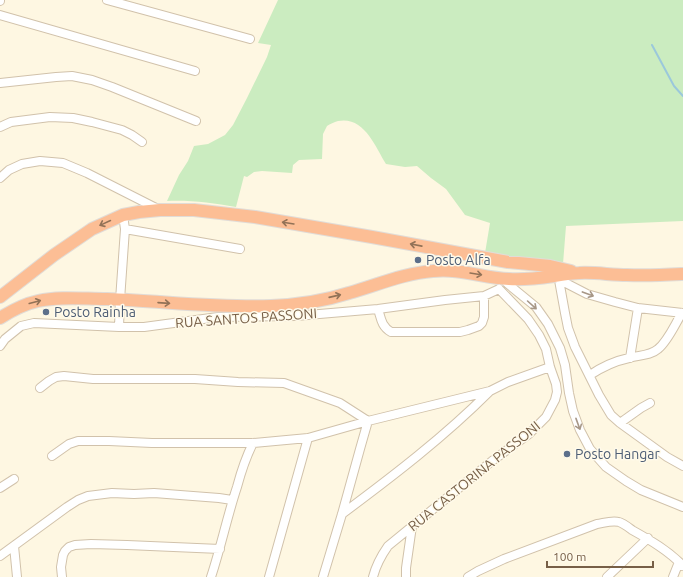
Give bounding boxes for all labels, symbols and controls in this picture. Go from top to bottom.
one-way arrow [282,219,295,227]
one-way arrow [99,220,111,227]
one-way arrow [410,241,423,249]
place label: Posto Alfa [426,252,491,268]
marker: Posto Alfa [413,255,423,265]
one-way arrow [469,270,482,278]
one-way arrow [582,290,594,298]
one-way arrow [329,292,342,300]
one-way arrow [28,298,41,305]
one-way arrow [158,299,171,306]
one-way arrow [527,301,537,310]
place label: Posto Rainha [54,304,136,320]
street label: RUA SANTOS PASSONI [175,305,317,331]
marker: Posto Rainha [41,307,51,317]
street label: RUA CASTORINA PASSONI [405,418,543,534]
one-way arrow [574,418,582,430]
place label: Posto Hangar [575,446,661,462]
marker: Posto Hangar [562,449,572,459]
scale bar [547,543,653,569]
text: 100 m [553,550,586,563]

